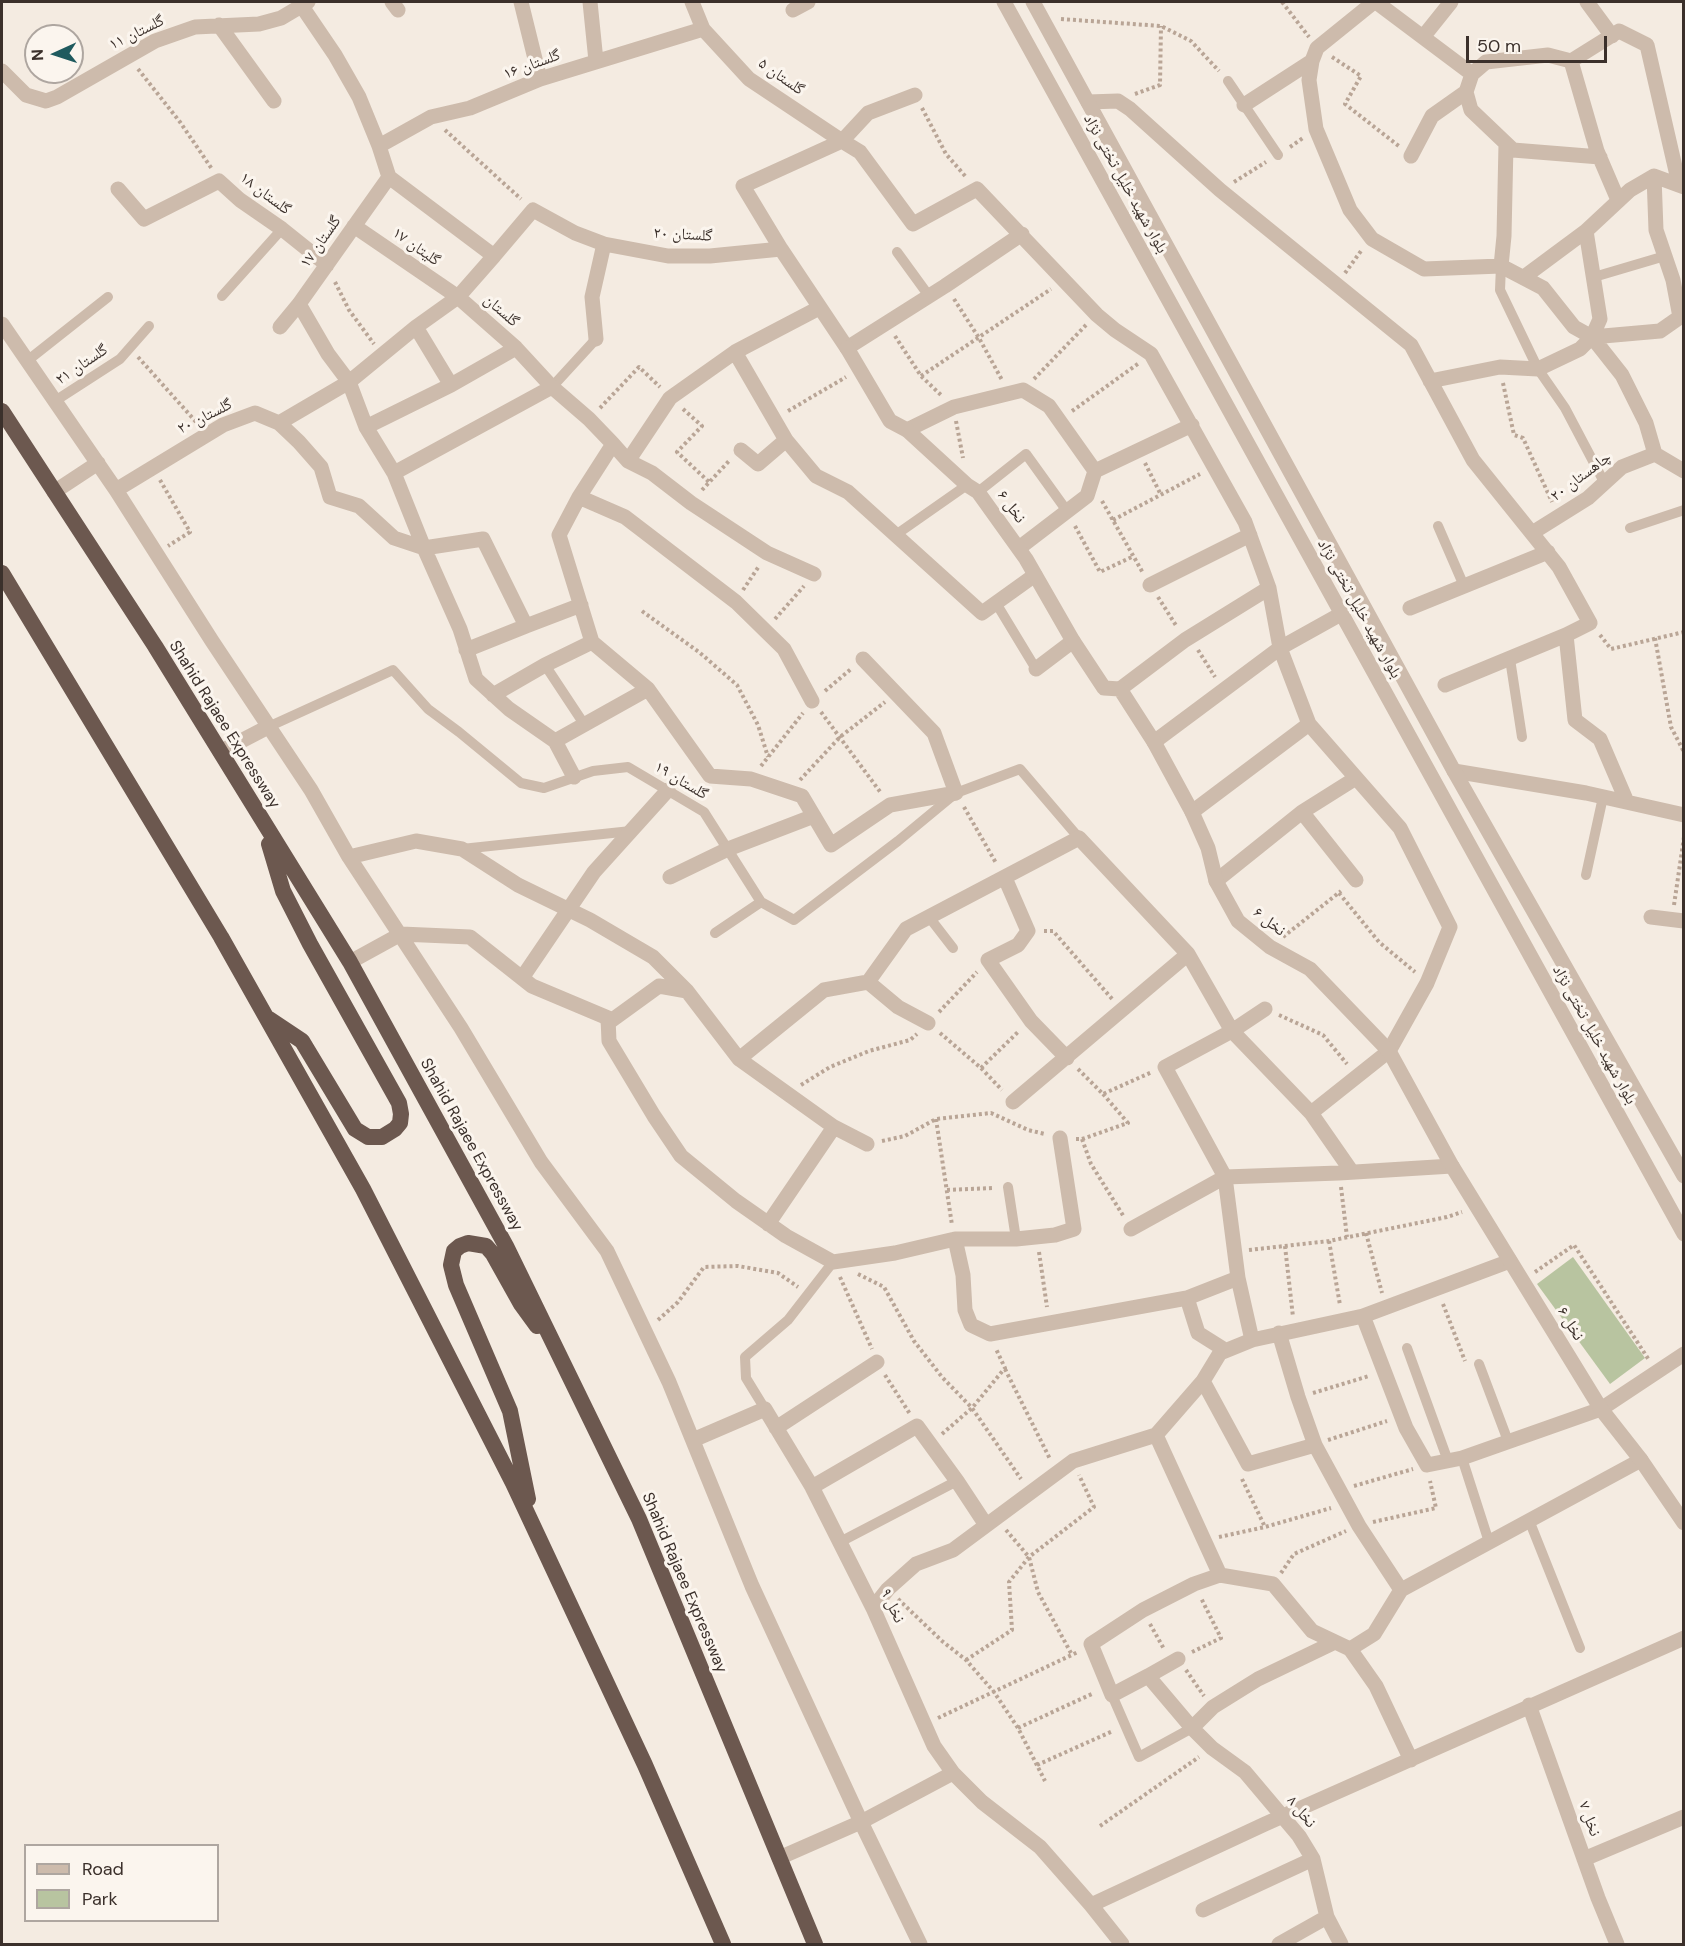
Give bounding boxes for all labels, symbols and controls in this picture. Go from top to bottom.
street label: گلستان ۱۱ [106,11,168,55]
north arrow [24,24,84,84]
scale bar [1469,24,1610,62]
text: 50 m [1477,34,1521,58]
street label: گلستان ۱۶ [501,46,563,84]
text: N [27,48,48,61]
street label: گلستان ۵ [754,54,808,100]
street label: بلوار شهید خلیل تختی نژاد [1079,111,1171,257]
street label: گلستان ۱۸ [236,169,294,219]
street label: گلستان ۱۷ [296,212,346,272]
street label: گلیتان ۱۷ [388,224,444,270]
street label: گلستان ۲۰ [653,224,713,246]
street label: گلستان [479,291,523,331]
street label: گلستان ۲۱ [52,341,112,389]
street label: گلستان ۲۰ [174,395,236,439]
street label: چاهستان ۲۰ [1547,448,1615,506]
street label: نخل ۶ [993,487,1029,527]
street label: بلوار شهید خلیل تختی نژاد [1313,536,1405,682]
street label: Shahid Rajaee Expressway [164,638,284,812]
street label: گلستان ۱۹ [651,758,711,804]
street label: نخل ۶ [1249,903,1289,941]
street label: بلوار شهید خلیل تختی نژاد [1548,962,1640,1108]
street label: Shahid Rajaee Expressway [416,1055,526,1235]
street label: نخل ۶ [1553,1304,1587,1344]
street label: Shahid Rajaee Expressway [637,1490,731,1676]
street label: نخل ۹ [876,1586,908,1626]
street label: نخل ۸ [1282,1792,1320,1832]
street label: نخل ۷ [1574,1799,1604,1839]
legend [24,1844,219,1922]
text: Road [82,1857,124,1881]
text: Park [82,1887,118,1911]

